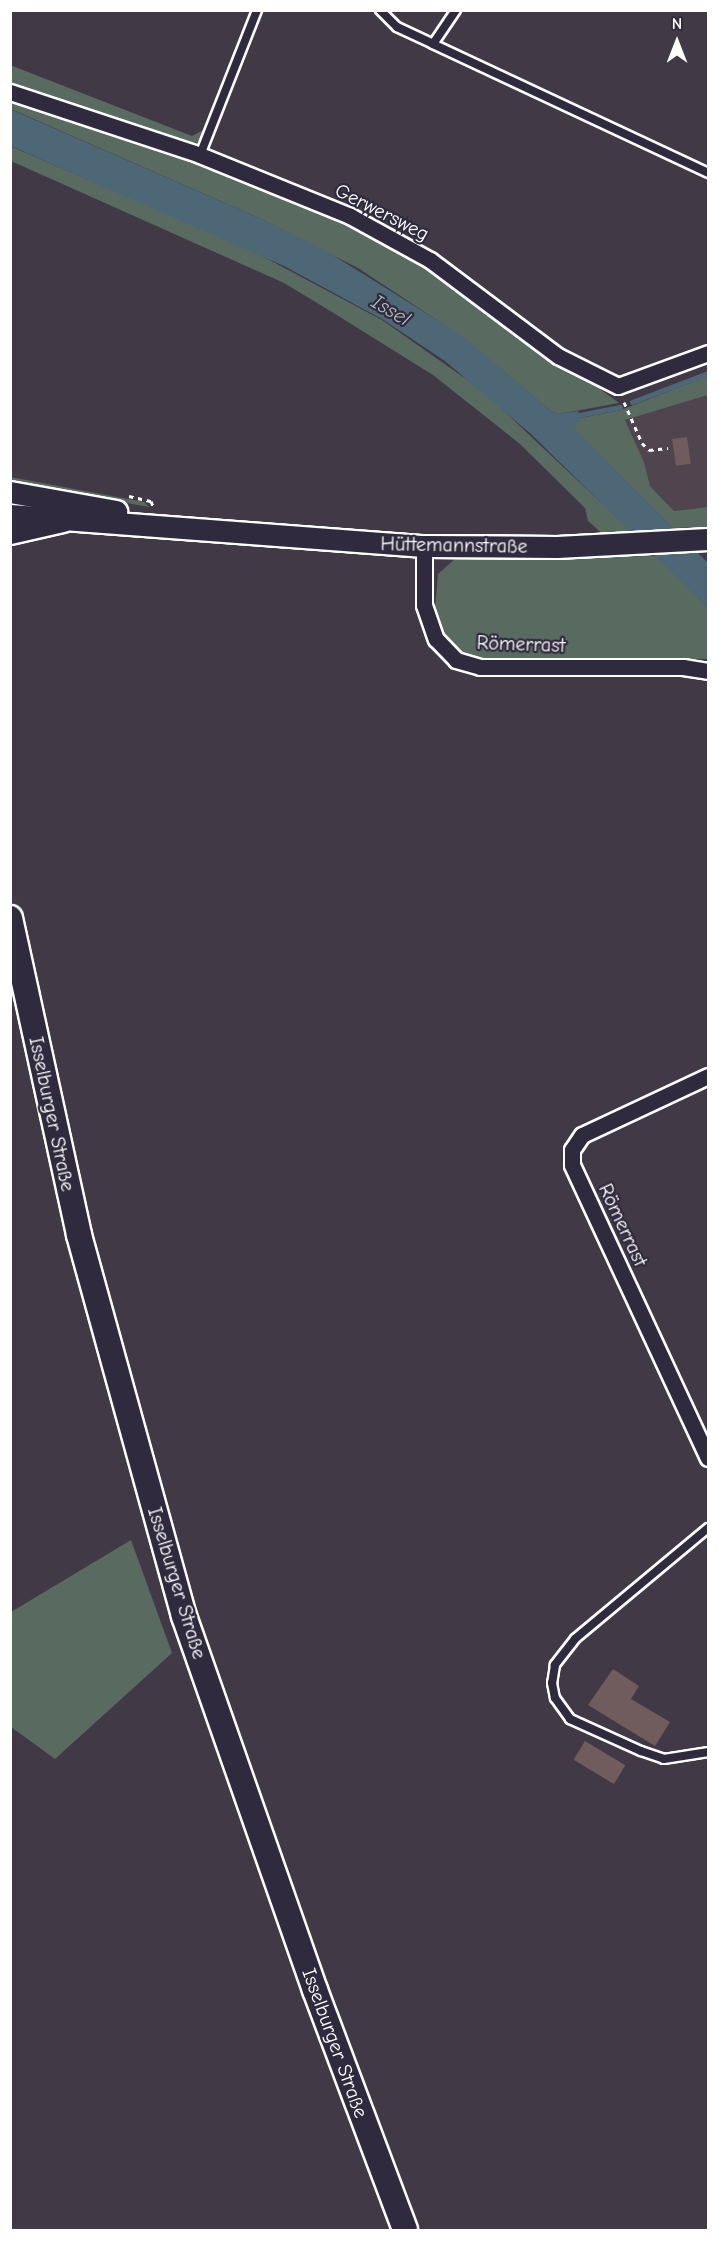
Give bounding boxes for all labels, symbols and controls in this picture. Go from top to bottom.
north arrow [647,12,707,72]
text: N [672,15,682,33]
street label: Gerwersweg [331,178,433,246]
water label: Issel [367,289,415,331]
street label: Hüttemannstraße [380,532,528,558]
street label: Römerrast [476,630,566,658]
street label: Isselburger Straße [24,1034,80,1194]
street label: Römerrast [593,1180,653,1270]
street label: Isselburger Straße [143,1504,211,1662]
street label: Isselburger Straße [297,1965,373,2121]

